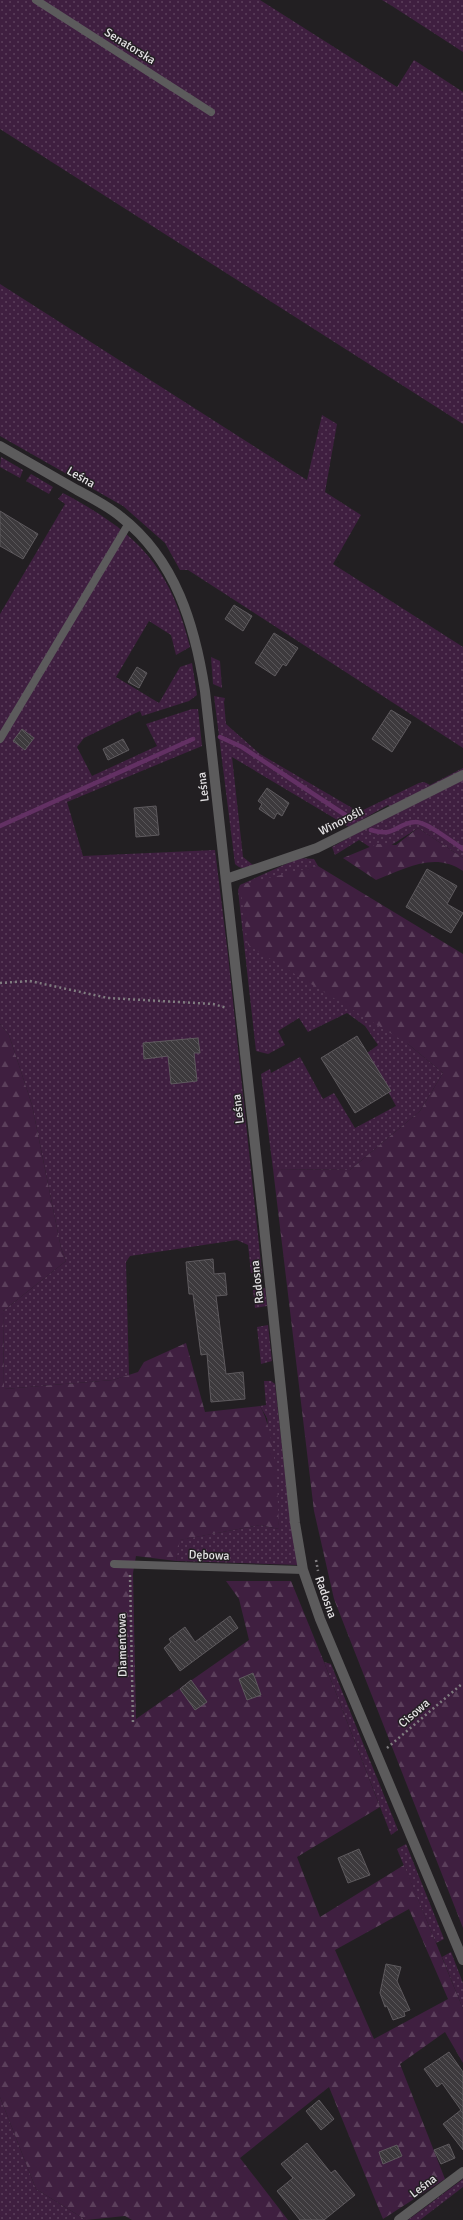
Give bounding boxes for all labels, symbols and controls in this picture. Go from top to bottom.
street label: Senatorska [101,25,158,68]
street label: Leśna [64,463,97,491]
street label: Leśna [194,771,213,803]
street label: Winorośli [316,804,366,839]
street label: Leśna [229,1093,248,1125]
street label: Radosna [248,1259,267,1304]
street label: Dębowa [188,1547,230,1564]
street label: Radosna [311,1574,340,1620]
street label: Diamentowa [114,1613,131,1677]
street label: Cisowa [396,1696,433,1731]
street label: Leśna [407,2171,440,2201]

